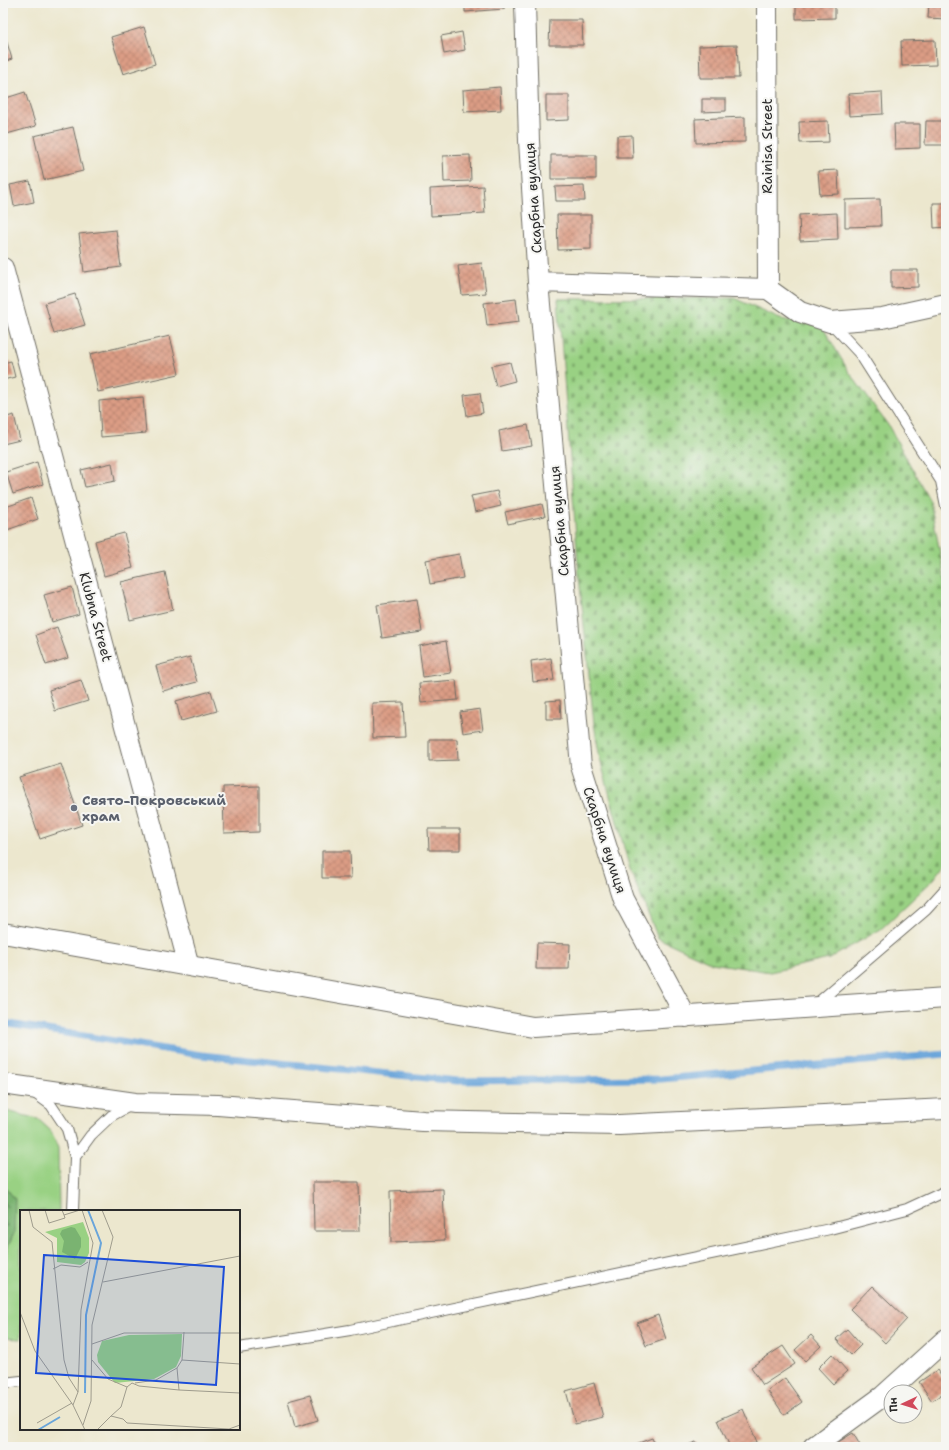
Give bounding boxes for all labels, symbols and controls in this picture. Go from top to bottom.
street label: Rainisa Street [758,98,776,194]
street label: Скарбна вулиця [520,142,546,254]
street label: Скарбна вулиця [545,465,573,577]
street label: Klubna Street [75,570,117,664]
street label: Скарбна вулиця [579,784,631,896]
place label: Свято-Покровський храм [82,791,226,825]
marker: Свято-Покровський храм [69,803,79,813]
inset map [20,1210,240,1430]
north arrow [883,1384,923,1424]
text: Пн [886,1397,902,1412]

